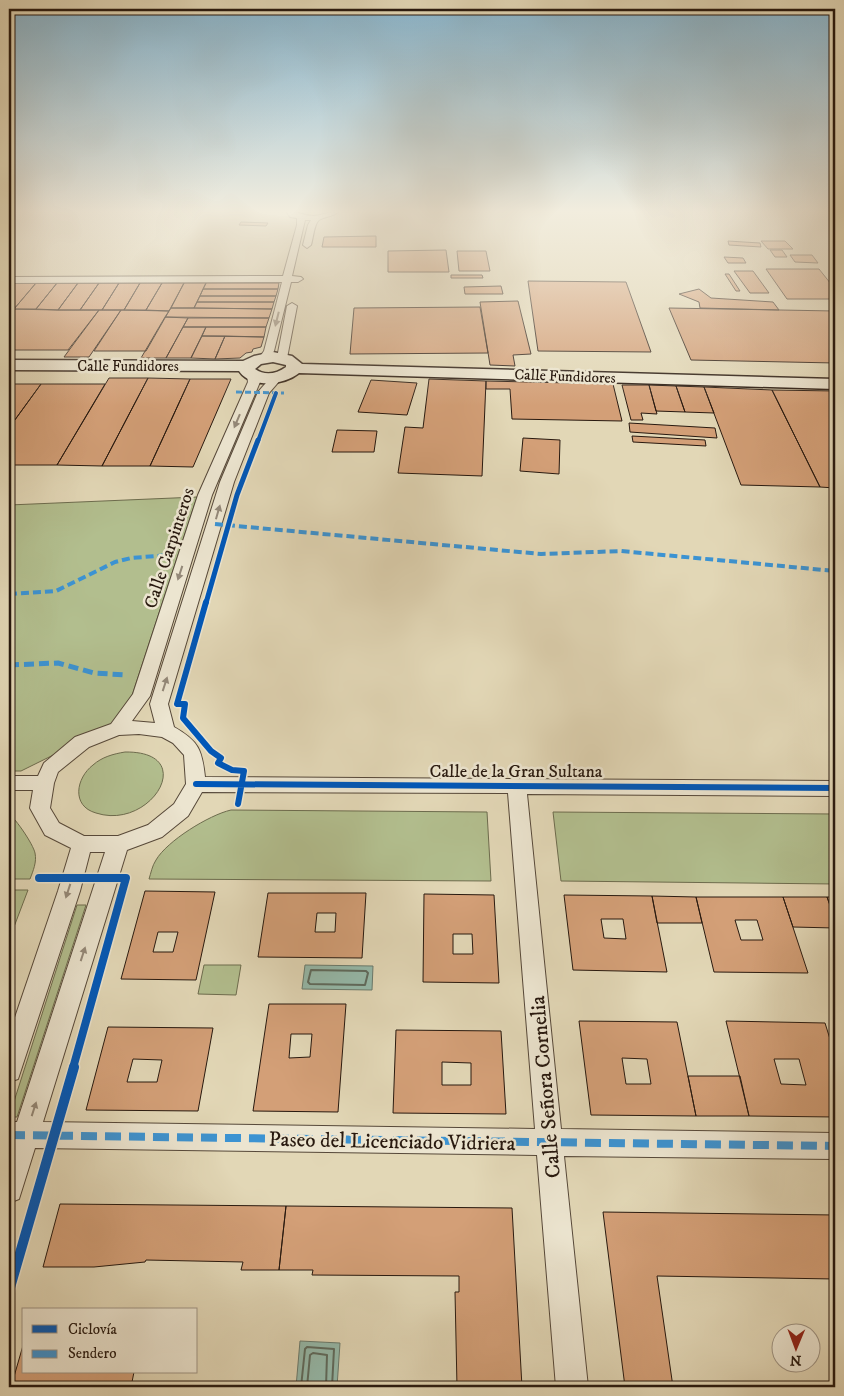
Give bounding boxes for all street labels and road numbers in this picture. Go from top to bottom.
street label: Calle Fundidores [77,357,179,376]
street label: Calle Fundidores [514,365,616,388]
street label: Calle Carpinteros [140,485,200,611]
street label: Calle de la Gran Sultana [429,761,603,783]
street label: Calle Señora Cornelia [525,995,567,1179]
street label: Paseo del Licenciado Vidriera [268,1127,516,1157]

